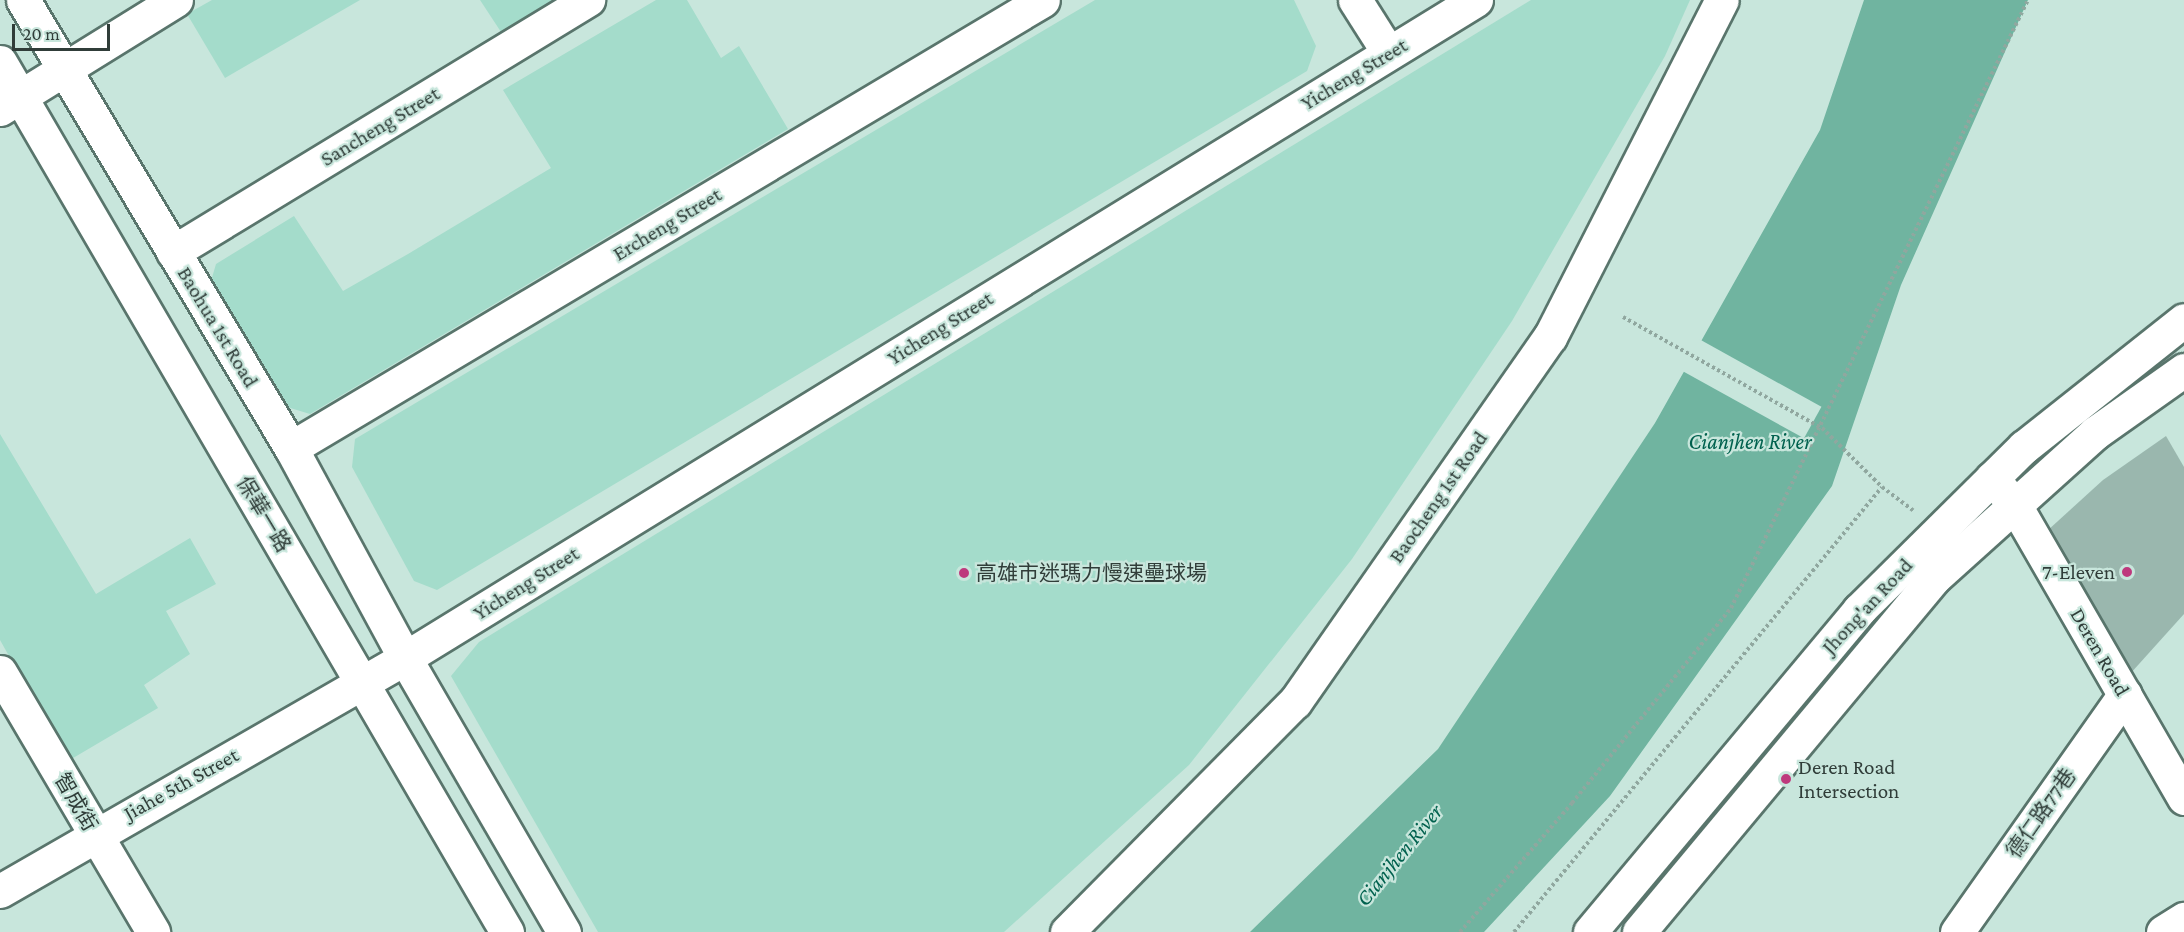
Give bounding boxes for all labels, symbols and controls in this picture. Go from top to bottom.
scale bar [15,12,112,50]
text: 20 m [23,24,60,44]
street label: Yicheng Street [1296,32,1412,116]
street label: Sancheng Street [316,81,444,171]
street label: Ercheng Street [608,182,726,266]
street label: Baohua 1st Road [172,262,264,392]
street label: Yicheng Street [883,286,997,370]
street label: Baocheng 1st Road [1383,426,1493,568]
water label: Cianjhen River [1688,429,1812,455]
street label: 保華一路 [232,472,296,556]
street label: Yicheng Street [469,541,583,625]
street label: Jhong'an Road [1816,553,1918,659]
place label: 7-Eleven [2042,559,2115,585]
place label: 高雄市迷瑪力慢速壘球場 [976,560,1207,586]
marker: 7-Eleven [2120,565,2134,579]
marker: 高雄市迷瑪力慢速壘球場 [957,566,971,580]
street label: Deren Road [2065,604,2135,700]
street label: Jiahe 5th Street [119,742,243,826]
place label: Deren Road Intersection [1798,754,1899,804]
street label: 德仁路77巷 [2001,763,2081,863]
street label: 智成街 [49,768,103,836]
marker: Deren Road Intersection [1779,772,1793,786]
water label: Cianjhen River [1350,799,1448,911]

